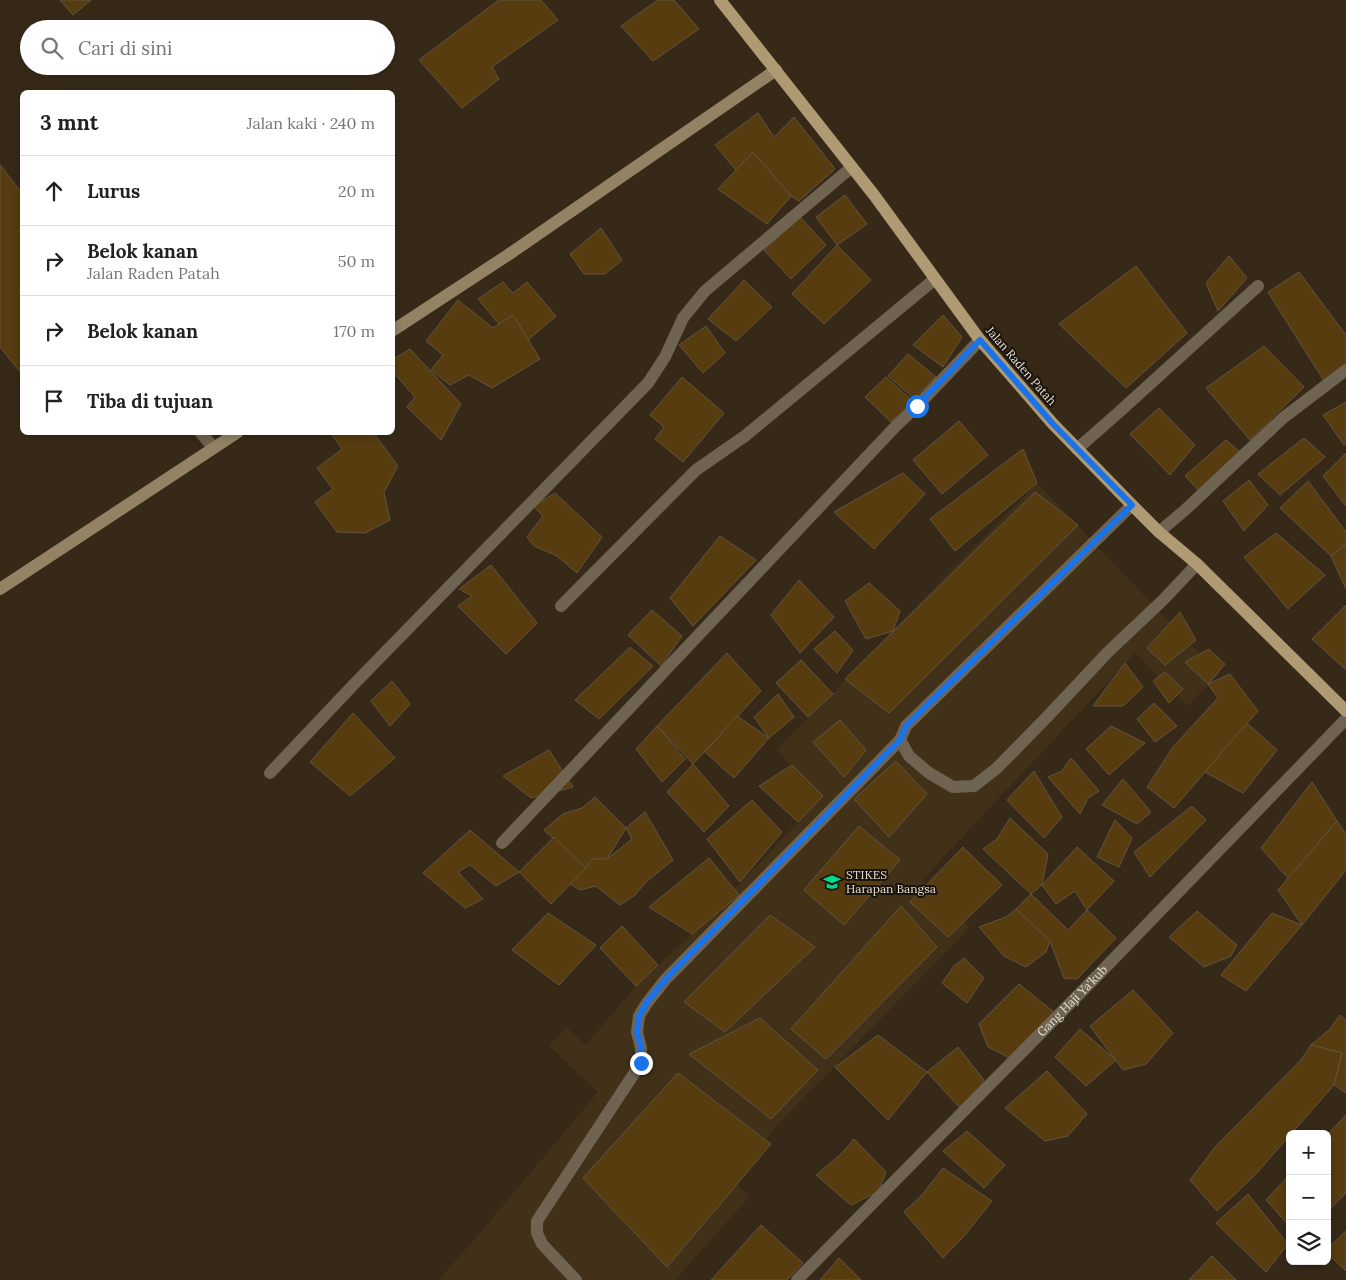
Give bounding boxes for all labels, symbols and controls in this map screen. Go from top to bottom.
search box [20,20,395,75]
icon: search [38,34,66,62]
text: Cari di sini [78,36,172,60]
text: 3 mnt [40,109,99,136]
text: Jalan kaki · 240 m [247,113,375,133]
icon: ahead [40,177,68,205]
text: Lurus [87,179,140,203]
text: 20 m [338,181,375,201]
text: Belok kanan [87,239,198,263]
icon: right [40,247,68,275]
text: 50 m [338,251,375,271]
text: Jalan Raden Patah [87,263,220,283]
icon: right [40,317,68,345]
text: Belok kanan [87,319,198,343]
text: 170 m [333,321,375,341]
street label: Jalan Raden Patah [982,322,1060,408]
icon: arrive [40,387,68,415]
text: Tiba di tujuan [87,389,213,413]
route start [906,395,929,418]
place label: STIKES Harapan Bangsa [846,867,936,896]
school or university icon: STIKES Harapan Bangsa [822,872,842,892]
street label: Gang Haji Ya'kub [1034,962,1110,1039]
route end [630,1052,653,1075]
map controls [1286,1130,1331,1265]
button: + [1286,1130,1331,1175]
button: − [1286,1175,1331,1220]
button: layers [1286,1220,1331,1265]

